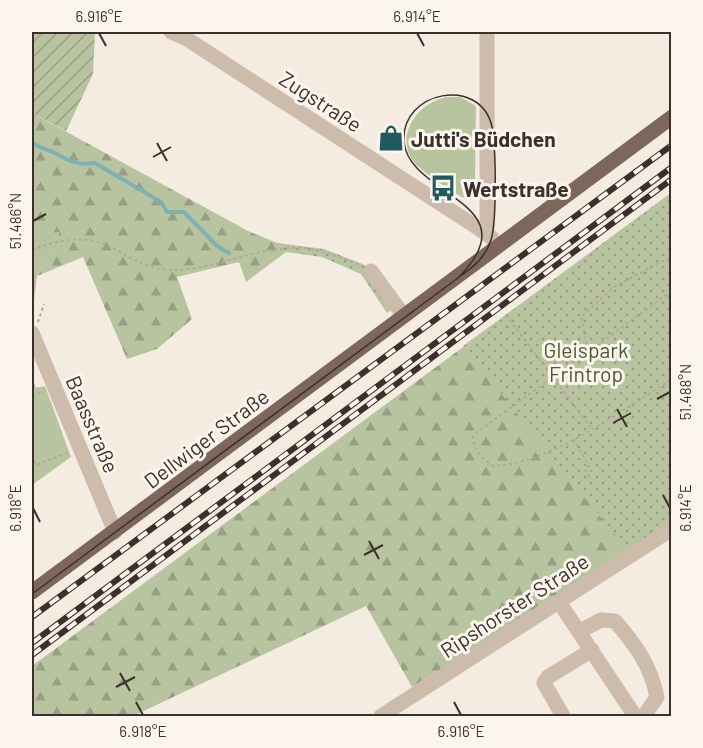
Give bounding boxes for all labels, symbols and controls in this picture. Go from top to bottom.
text: 6.916°E [75,7,123,25]
text: 6.914°E [393,7,441,25]
street label: Zugstraße [275,65,367,137]
shop icon: Jutti's Büdchen [376,123,406,153]
place label: Jutti's Büdchen [411,126,556,151]
bus stop icon: Wertstraße [428,173,458,203]
place label: Wertstraße [463,176,569,201]
text: 51.486°N [6,193,24,249]
park label: Gleispark Frintrop [544,337,628,386]
text: 51.488°N [676,364,694,420]
street label: Baasstraße [61,372,125,476]
street label: Dellwiger Straße [139,383,273,493]
text: 6.918°E [6,484,24,532]
text: 6.914°E [676,484,694,532]
street label: Ripshorster Straße [435,548,593,662]
text: 6.918°E [119,722,167,740]
text: 6.916°E [437,722,485,740]

